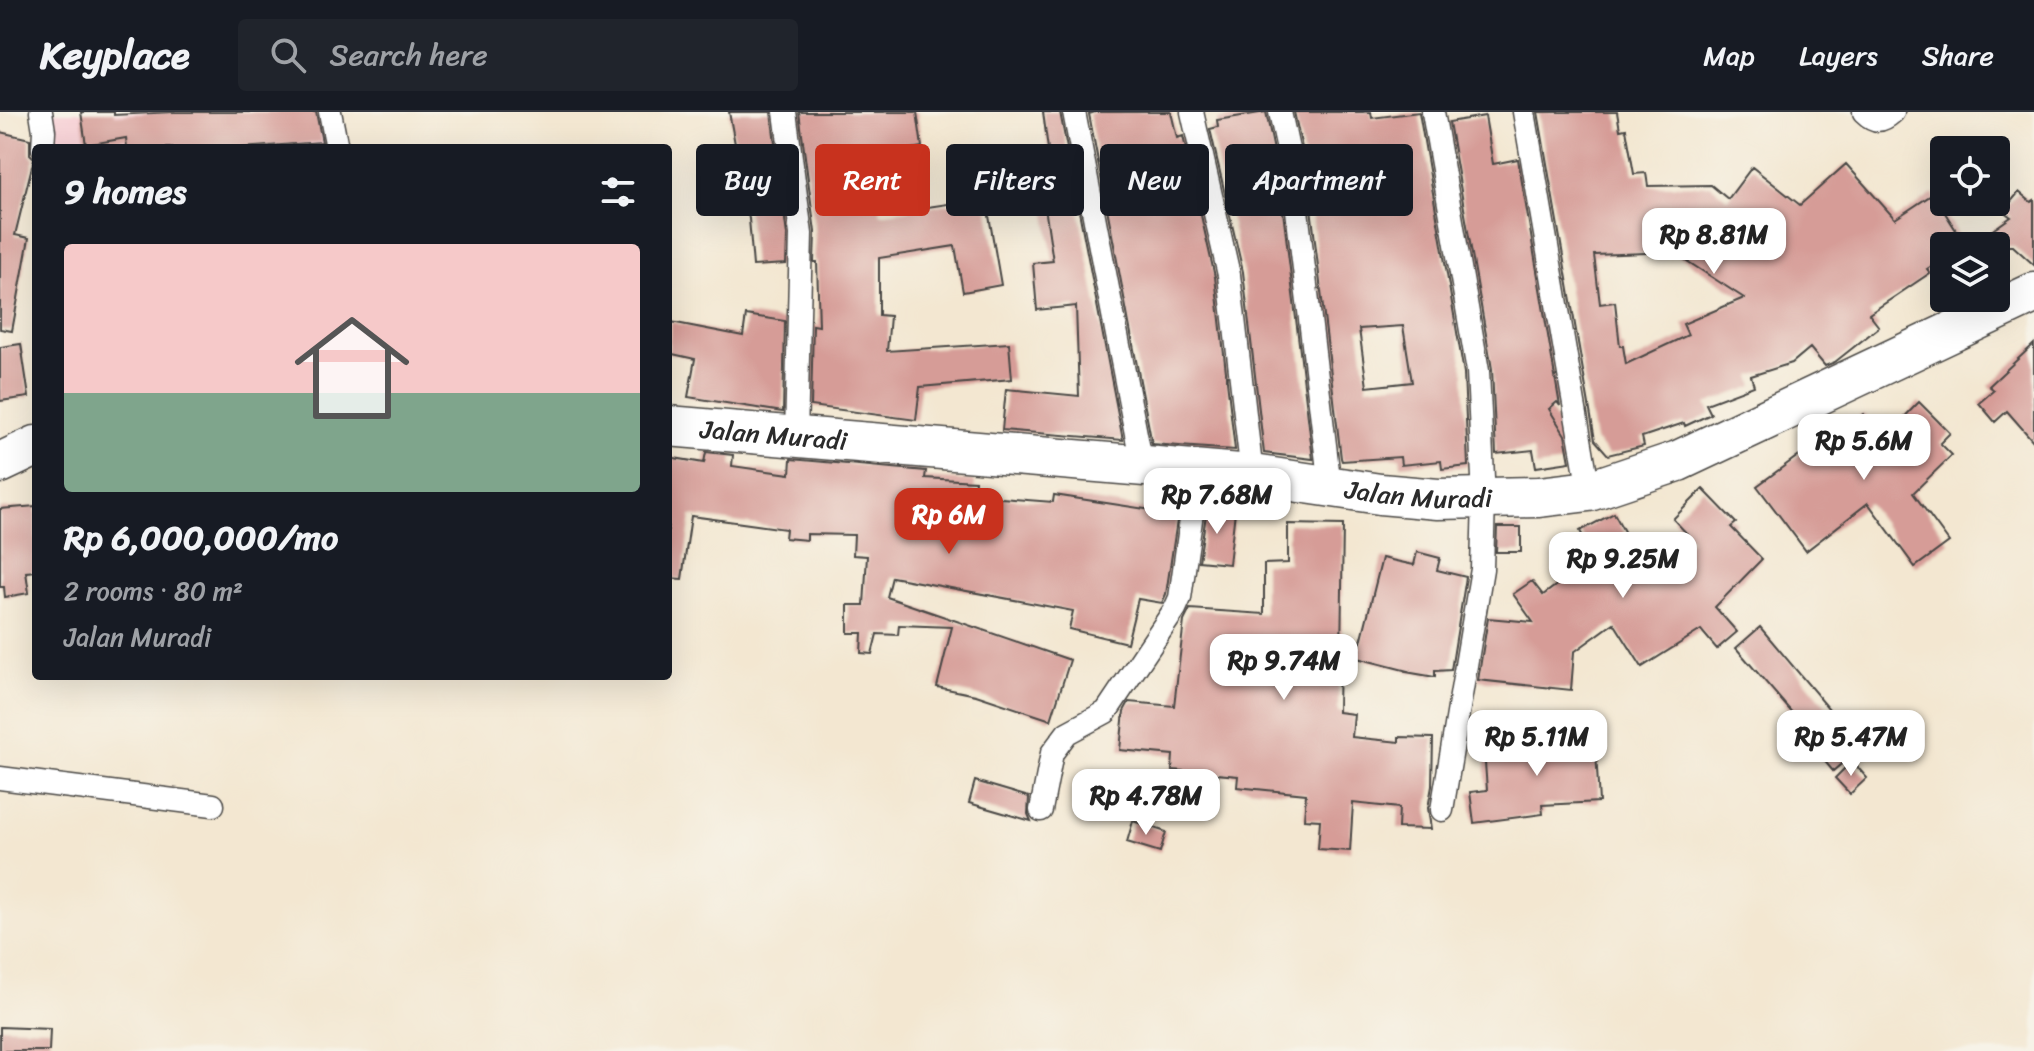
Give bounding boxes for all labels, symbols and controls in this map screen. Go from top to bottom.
search box [238,19,798,91]
text: Keyplace [40,22,190,89]
text: Search here [330,28,488,82]
text: Map [1703,31,1755,80]
text: Layers [1799,31,1878,80]
text: Share [1922,31,1994,80]
icon: search [266,33,310,77]
map controls [1930,136,2010,312]
button: locate [1930,136,2010,216]
chip: Buy [696,144,799,216]
chip: Rent [815,144,930,216]
chip: Filters [946,144,1084,216]
chip: New [1100,144,1209,216]
chip: Apartment [1225,144,1413,216]
text: 9 homes [64,162,186,222]
icon: filters [596,170,640,214]
pin: Rp 8.81M [1631,208,1797,276]
text: Rp 8.81M [1660,211,1768,257]
button: layers [1930,232,2010,312]
icon: home [280,296,424,440]
street label: Jalan Muradi [697,406,850,464]
pin: Rp 5.6M [1790,414,1938,482]
text: Rp 5.6M [1815,417,1913,463]
street label: Jalan Muradi [1341,466,1493,522]
pin: Rp 7.68M [1134,468,1300,536]
text: Rp 7.68M [1162,471,1272,517]
pin: Rp 6M [893,488,1005,556]
text: Rp 6M [912,491,986,537]
text: Rp 6,000,000/mo [64,508,338,568]
pin: Rp 9.25M [1540,532,1706,600]
text: Rp 9.25M [1567,535,1679,581]
text: 2 rooms · 80 m² [64,568,243,614]
text: Jalan Muradi [64,614,211,660]
pin: Rp 9.74M [1201,634,1367,702]
text: Rp 9.74M [1228,637,1340,683]
pin: Rp 5.11M [1454,710,1620,778]
pin: Rp 5.47M [1768,710,1934,778]
text: Rp 5.11M [1485,713,1589,759]
text: Rp 5.47M [1795,713,1907,759]
pin: Rp 4.78M [1063,769,1229,837]
text: Rp 4.78M [1090,772,1202,818]

